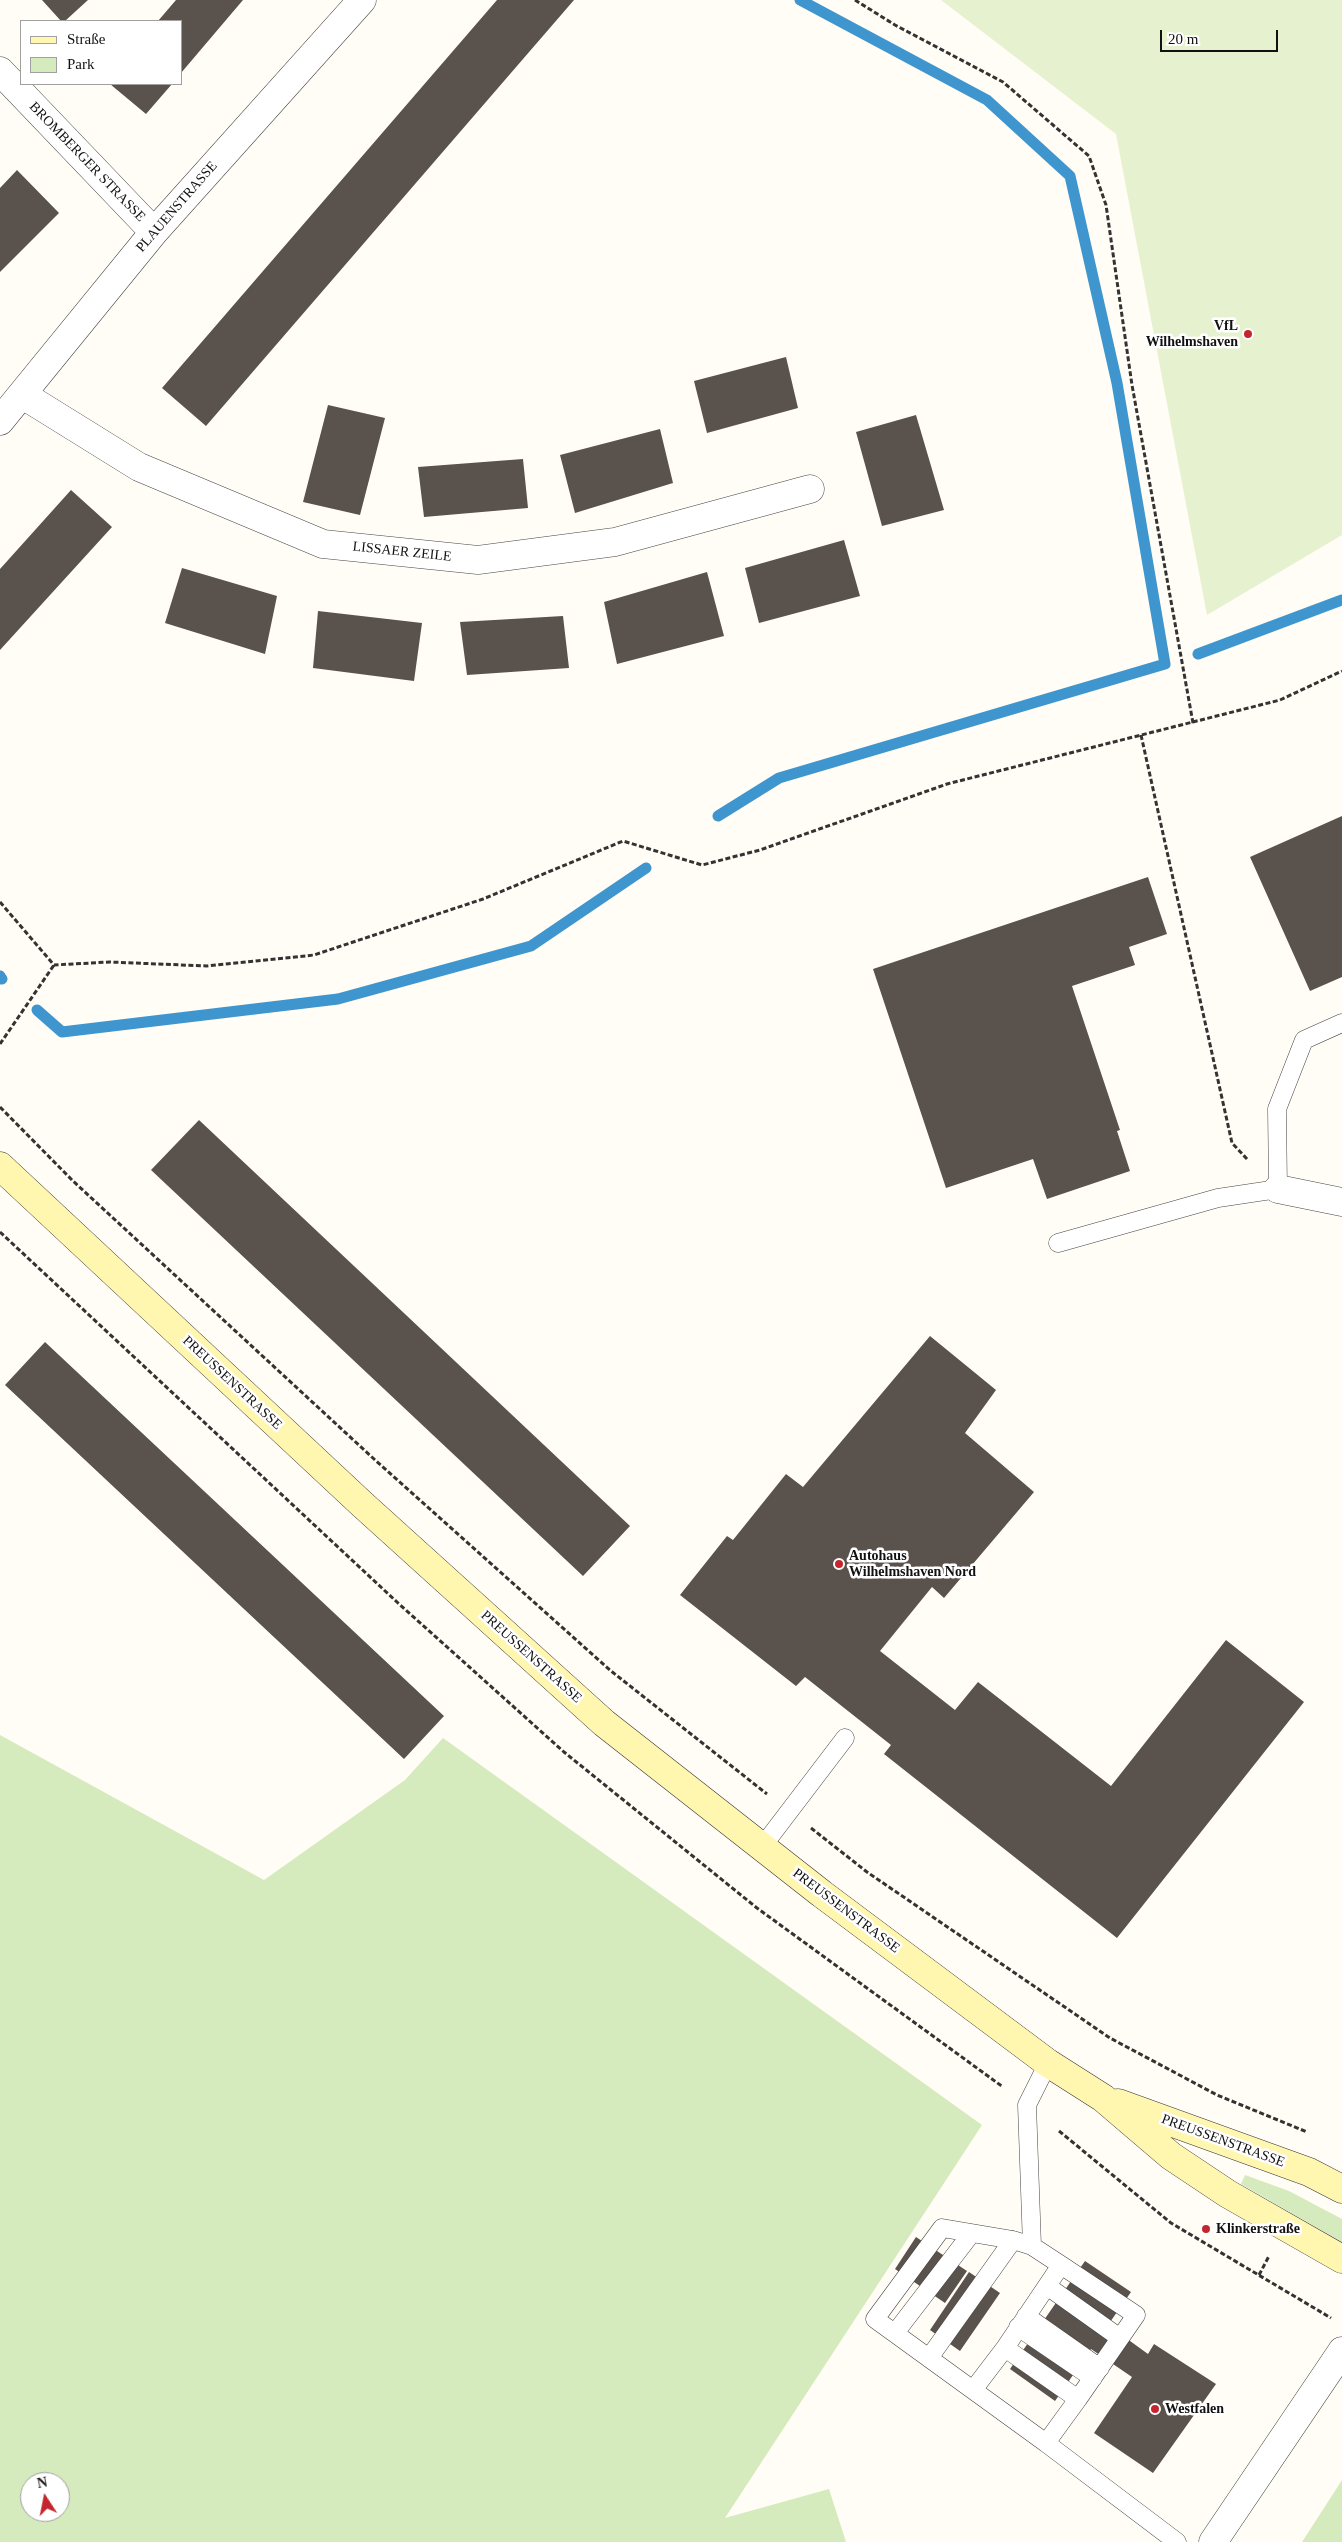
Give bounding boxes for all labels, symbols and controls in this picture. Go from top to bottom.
legend [20,20,182,85]
scale bar [1162,20,1280,52]
text: Straße [67,31,105,47]
text: 20 m [1168,31,1198,47]
text: Park [67,56,95,72]
street label: BROMBERGER STRASSE [25,99,149,225]
street label: PLAUENSTRASSE [133,158,221,256]
place label: VfL Wilhelmshaven [1146,318,1238,351]
marker: VfL Wilhelmshaven [1242,328,1254,340]
street label: LISSAER ZEILE [352,538,452,566]
street label: PREUSSENSTRASSE [179,1333,285,1433]
place label: Autohaus Wilhelmshaven Nord [849,1548,976,1580]
marker: Autohaus Wilhelmshaven Nord [833,1558,845,1570]
street label: PREUSSENSTRASSE [477,1607,585,1707]
street label: PREUSSENSTRASSE [789,1865,903,1957]
street label: PREUSSENSTRASSE [1159,2111,1287,2171]
place label: Klinkerstraße [1216,2221,1300,2237]
marker: Klinkerstraße [1200,2223,1212,2235]
place label: Westfalen [1165,2401,1224,2417]
marker: Westfalen [1149,2403,1161,2415]
north arrow [20,2472,70,2522]
text: N [36,2474,49,2491]

